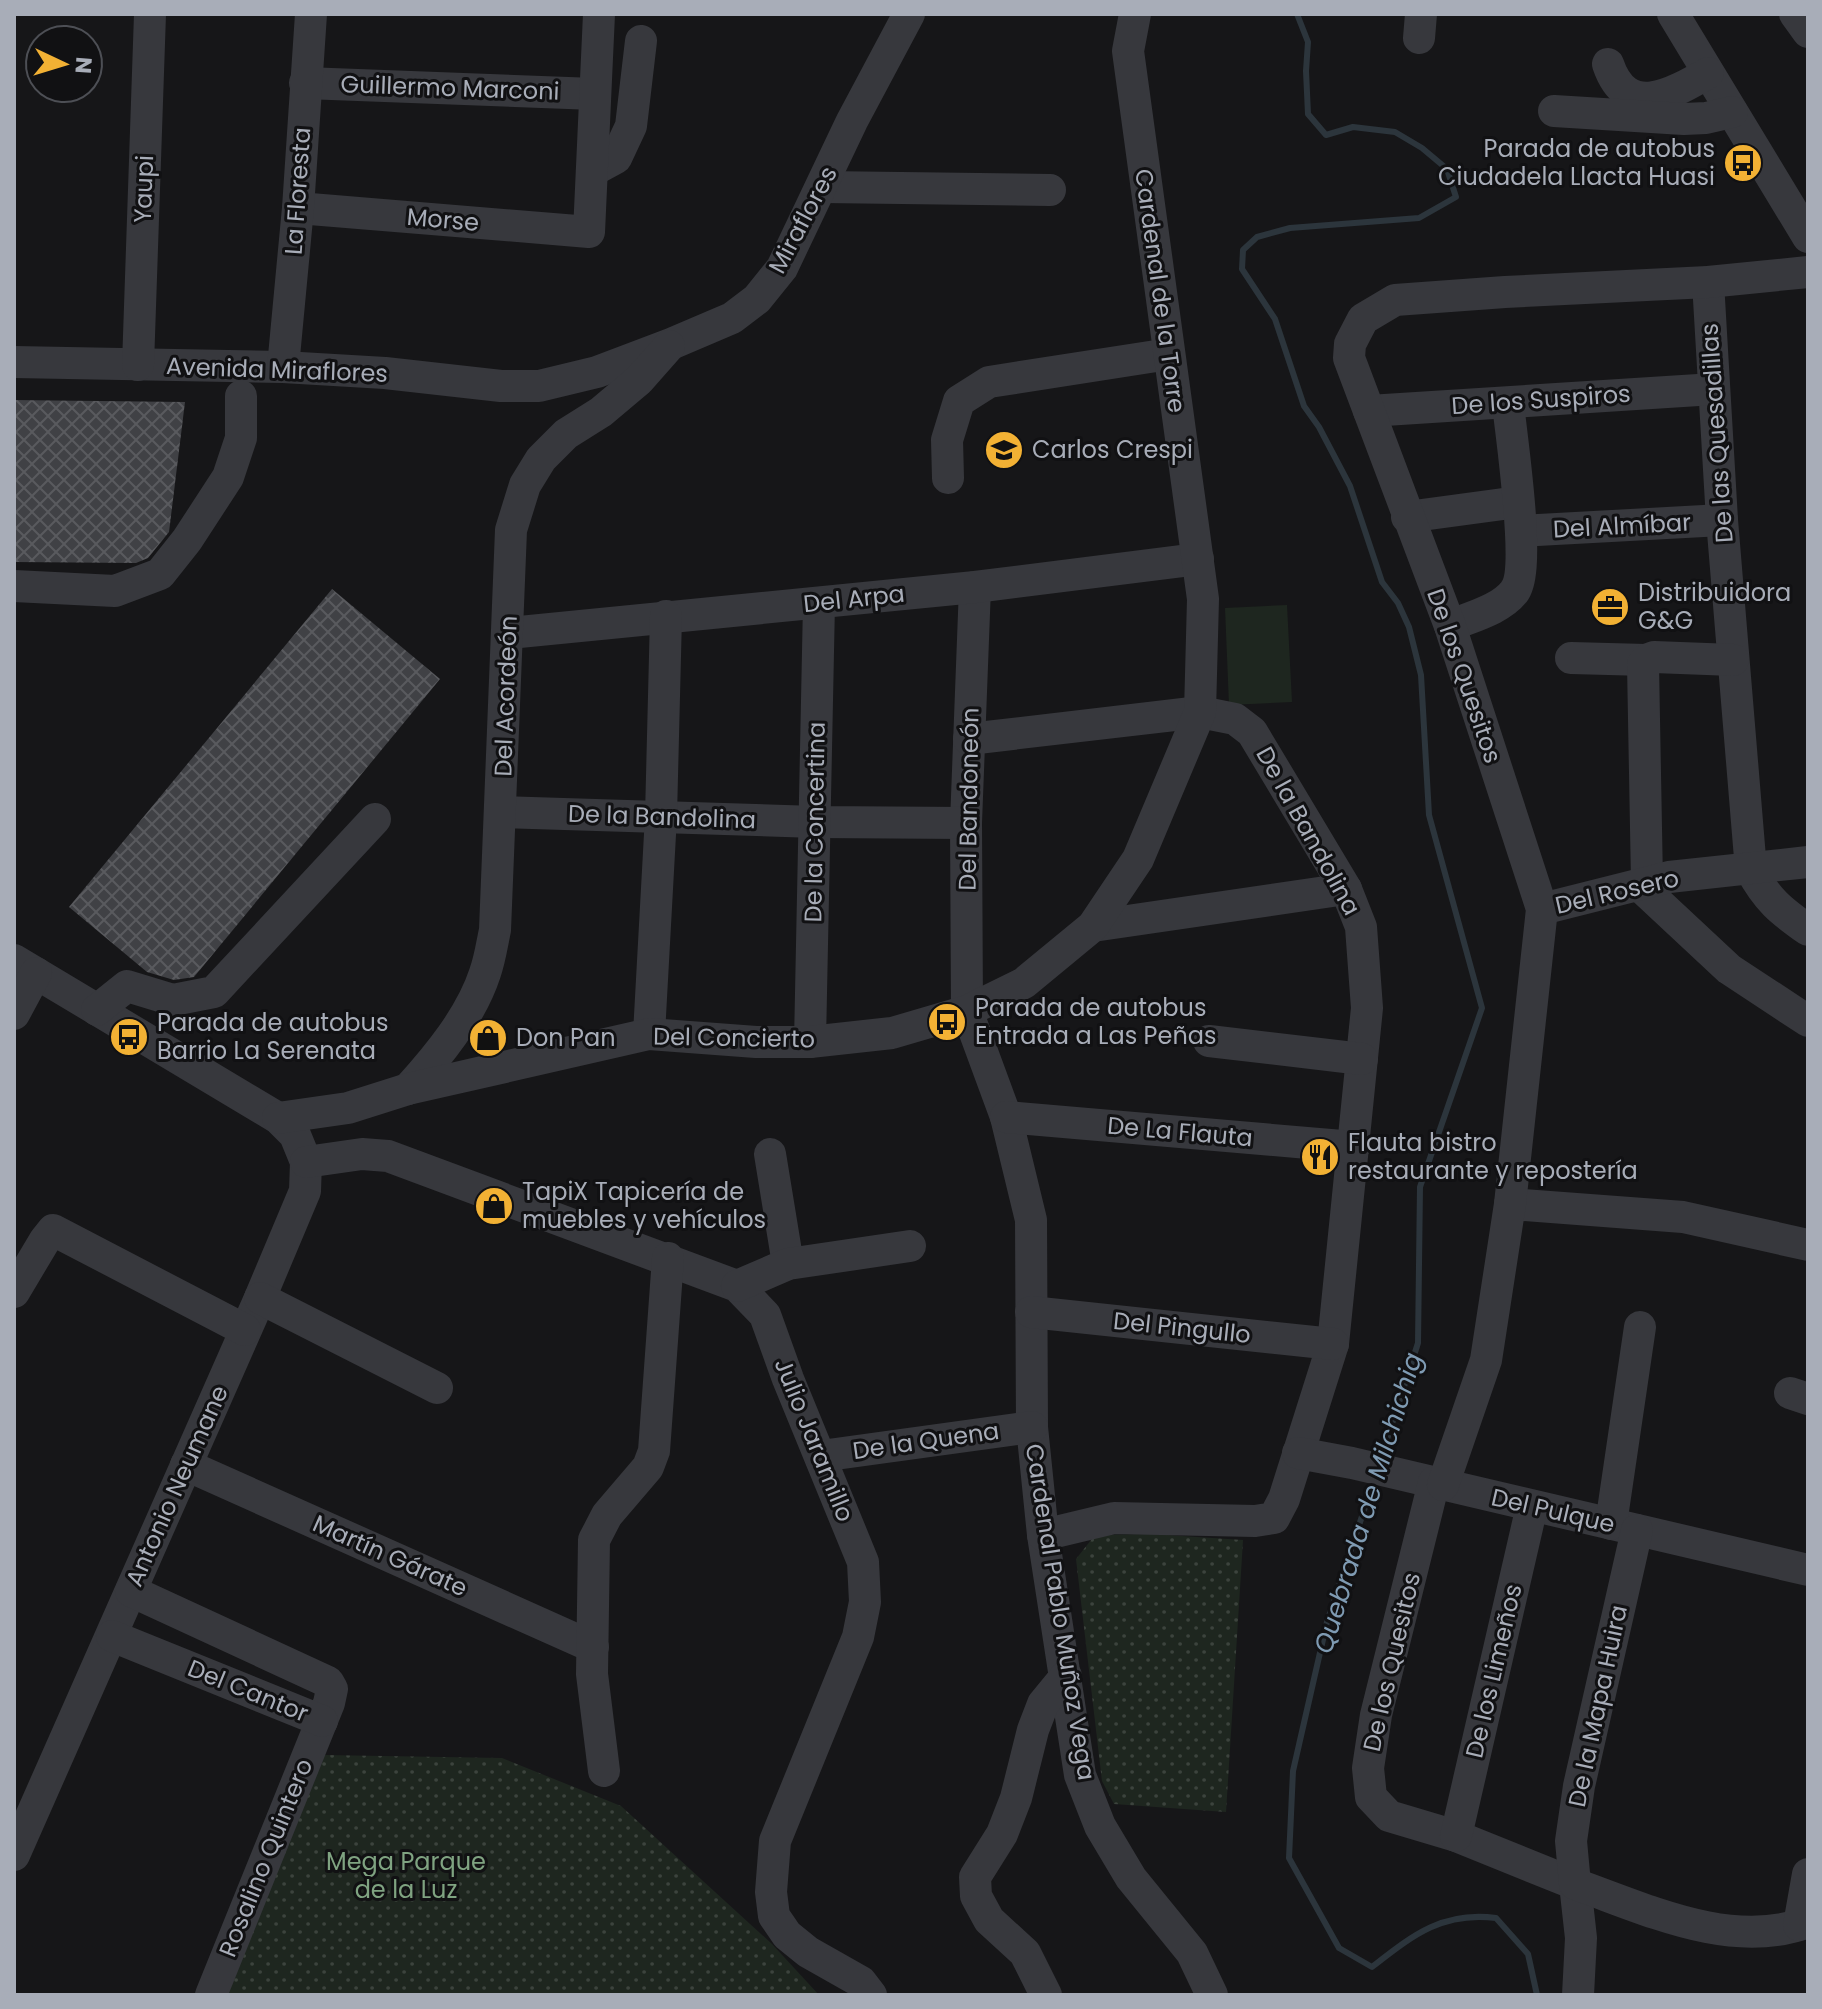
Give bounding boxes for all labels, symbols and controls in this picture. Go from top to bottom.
north arrow [24,24,104,104]
text: N [67,56,99,75]
street label: Guillermo Marconi [340,67,560,108]
street label: La Floresta [277,126,318,256]
place label: Parada de autobus Ciudadela Llacta Huasi [1438,132,1715,193]
bus stop icon: Parada de autobus Ciudadela Llacta Huasi [1722,142,1764,184]
street label: Yaupi [126,155,161,223]
street label: Miraflores [760,160,845,279]
street label: Cardenal de la Torre [1127,167,1194,415]
street label: Morse [406,200,481,239]
street label: De las Quesadillas [1692,322,1741,544]
street label: Avenida Miraflores [166,349,388,390]
street label: De los Suspiros [1450,377,1632,422]
school or university icon: Carlos Crespi [983,429,1025,471]
place label: Carlos Crespi [1032,433,1193,466]
street label: Del Almíbar [1552,505,1692,546]
place label: Distribuidora G&G [1638,576,1791,637]
street label: Del Arpa [802,577,906,620]
street label: De los Quesitos [1419,584,1510,768]
office icon: Distribuidora G&G [1589,586,1631,628]
street label: Del Acordeón [486,615,525,777]
street label: Del Bandoneón [950,707,987,891]
street label: De la Concertina [796,721,833,923]
street label: De la Bandolina [1248,741,1368,921]
street label: De la Bandolina [567,797,757,836]
street label: Del Rosero [1552,861,1682,922]
place label: Parada de autobus Entrada a Las Peñas [975,991,1217,1052]
bus stop icon: Parada de autobus Entrada a Las Peñas [926,1001,968,1043]
place label: Parada de autobus Barrio La Serenata [157,1006,388,1067]
bus stop icon: Parada de autobus Barrio La Serenata [108,1016,150,1058]
shop icon: Don Pan [467,1017,509,1059]
street label: Del Concierto [653,1020,815,1055]
place label: Don Pan [516,1021,616,1054]
street label: De La Flauta [1106,1109,1254,1154]
place label: Flauta bistro restaurante y repostería [1348,1126,1638,1187]
restaurant icon: Flauta bistro restaurante y repostería [1299,1136,1341,1178]
place label: TapiX Tapicería de muebles y vehículos [522,1175,766,1236]
shop icon: TapiX Tapicería de muebles y vehículos [473,1185,515,1227]
street label: Del Pingullo [1112,1304,1252,1351]
water label: Quebrada de Milchichig [1305,1348,1431,1658]
street label: Julio Jaramillo [767,1353,862,1526]
street label: Antonio Neumane [117,1380,236,1592]
street label: De la Quena [851,1414,1001,1467]
street label: Cardenal Pablo Muñoz Vega [1018,1441,1103,1783]
street label: Del Pulque [1488,1480,1618,1541]
street label: Martín Gárate [308,1507,473,1604]
street label: De los Quesitos [1355,1569,1428,1755]
street label: De los Limeños [1457,1581,1530,1761]
street label: De la Mapa Huira [1560,1602,1635,1810]
street label: Del Cantor [183,1651,313,1730]
street label: Rosalino Quintero [211,1754,320,1962]
park label: Mega Parque de la Luz [326,1845,486,1906]

